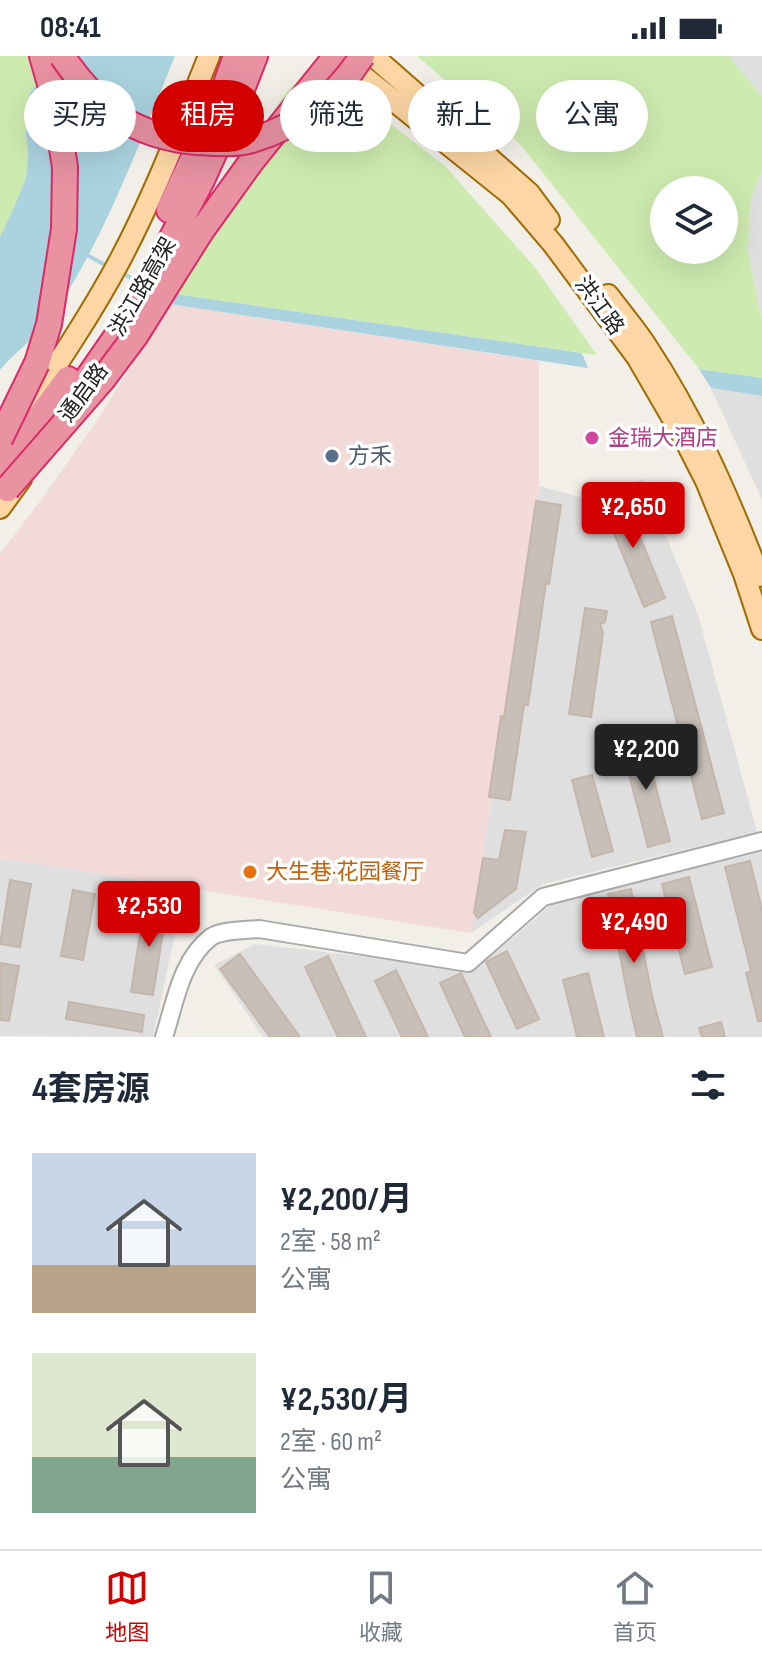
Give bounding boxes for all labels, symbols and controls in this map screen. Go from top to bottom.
text: 08:41 [40,10,101,46]
chip: 买房 [24,80,136,152]
chip: 租房 [152,80,264,152]
chip: 筛选 [280,80,392,152]
chip: 新上 [408,80,520,152]
chip: 公寓 [536,80,648,152]
map controls [650,176,738,264]
button: layers [650,176,738,264]
street label: 洪江路高架 [104,233,182,341]
street label: 洪江路 [569,271,629,341]
street label: 通启路 [54,358,114,428]
place label: 金瑞大酒店 [608,425,718,452]
marker: 金瑞大酒店 [583,429,601,447]
place label: 方禾 [348,443,392,470]
marker: 方禾 [323,447,341,465]
pin: ¥2,650 [568,482,698,550]
text: ¥2,650 [600,492,666,523]
pin: ¥2,200 [581,724,711,792]
text: ¥2,200 [613,734,679,765]
place label: 大生巷·花园餐厅 [266,859,424,886]
marker: 大生巷·花园餐厅 [241,863,259,881]
pin: ¥2,530 [84,881,214,949]
text: ¥2,530 [116,891,182,922]
pin: ¥2,490 [569,897,699,965]
text: ¥2,490 [600,907,668,938]
icon: filters [686,1063,730,1107]
text: 4套房源 [32,1069,150,1110]
text: ¥2,200/月 [280,1179,413,1220]
icon: home [96,1185,192,1281]
text: 2室 · 58 m² [280,1227,381,1258]
text: 公寓 [280,1265,332,1296]
text: ¥2,530/月 [280,1379,412,1420]
icon: home [96,1385,192,1481]
text: 2室 · 60 m² [280,1427,382,1458]
text: 公寓 [280,1465,332,1496]
tab: 地图 [105,1566,149,1647]
tab: 收藏 [359,1566,403,1647]
tab: 首页 [613,1566,657,1647]

